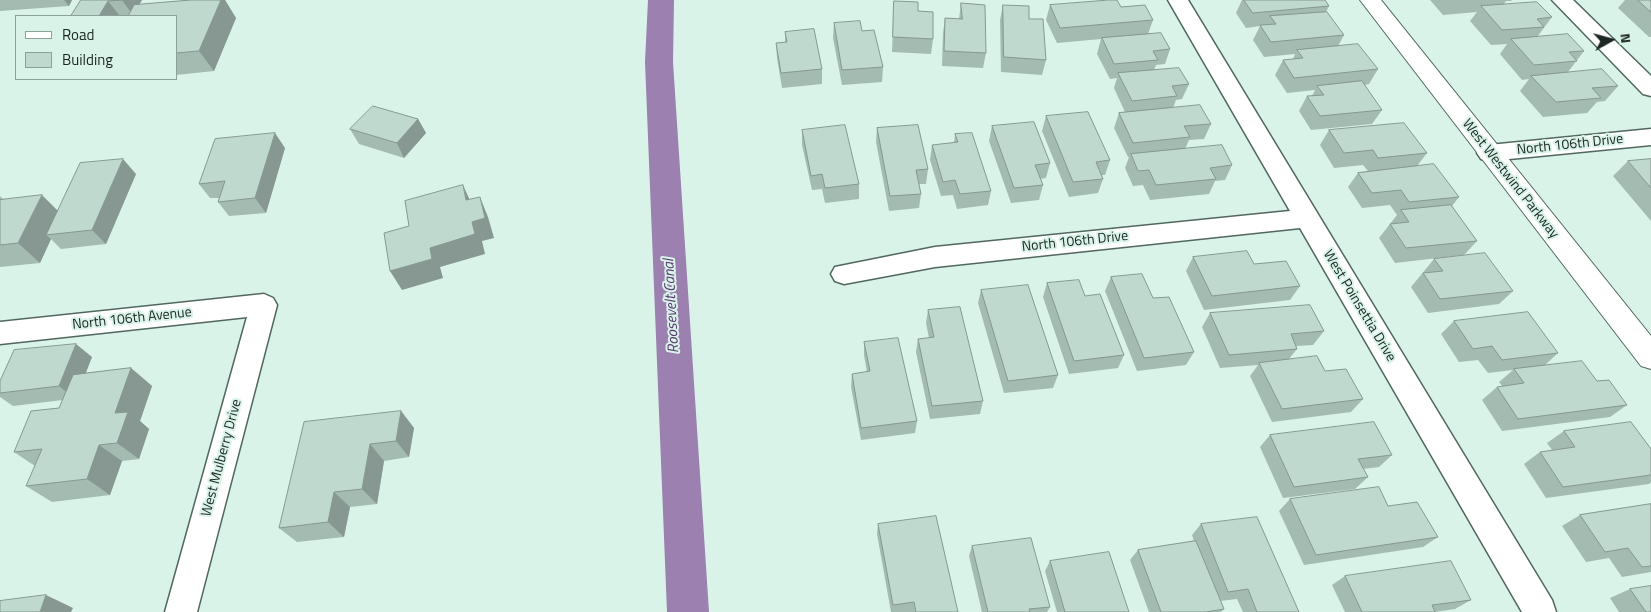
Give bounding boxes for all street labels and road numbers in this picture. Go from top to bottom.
street label: West Westwind Parkway [1458,116,1562,242]
street label: North 106th Drive [1516,131,1624,159]
street label: North 106th Drive [1021,228,1129,256]
street label: West Poinsettia Drive [1319,247,1399,365]
street label: North 106th Avenue [71,304,193,334]
street label: West Mulberry Drive [198,398,246,518]

